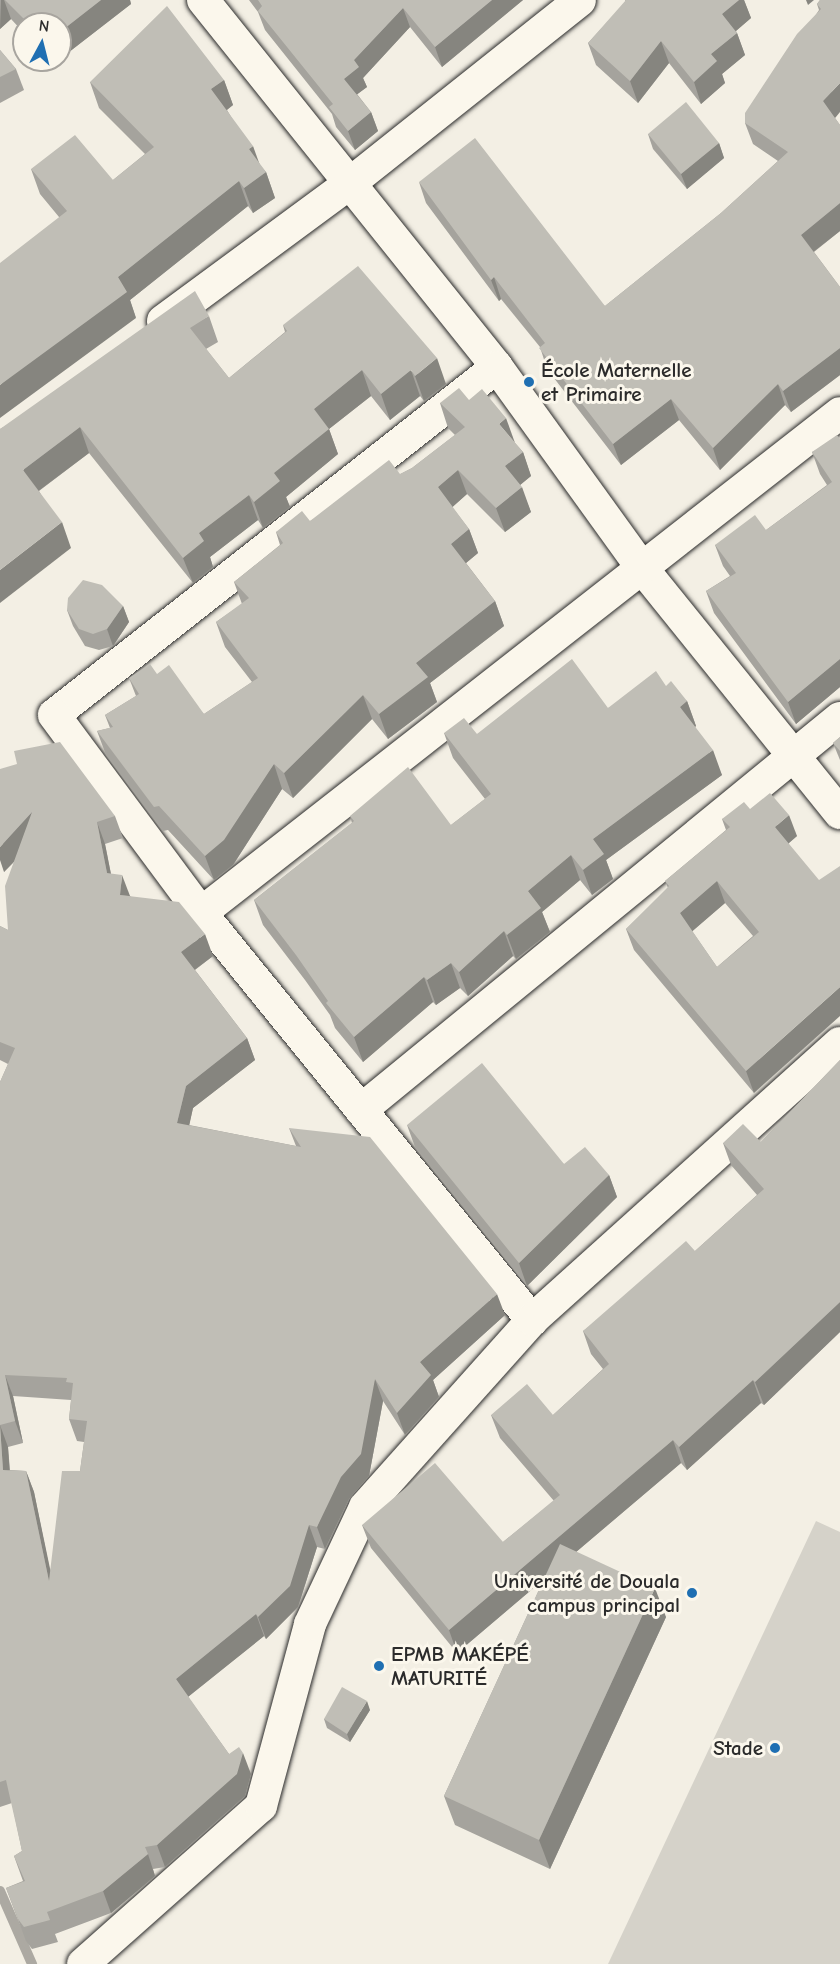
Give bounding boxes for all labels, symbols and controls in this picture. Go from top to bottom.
north arrow [12,12,72,72]
text: N [38,17,50,36]
place label: École Maternelle et Primaire [541,357,692,407]
marker: École Maternelle et Primaire [522,375,536,389]
place label: Université de Douala campus principal [494,1568,680,1618]
marker: Université de Douala campus principal [685,1586,699,1600]
place label: EPMB MAKÉPÉ MATURITÉ [391,1641,529,1691]
marker: EPMB MAKÉPÉ MATURITÉ [372,1659,386,1673]
place label: Stade [713,1735,763,1761]
marker: Stade [768,1741,782,1755]

